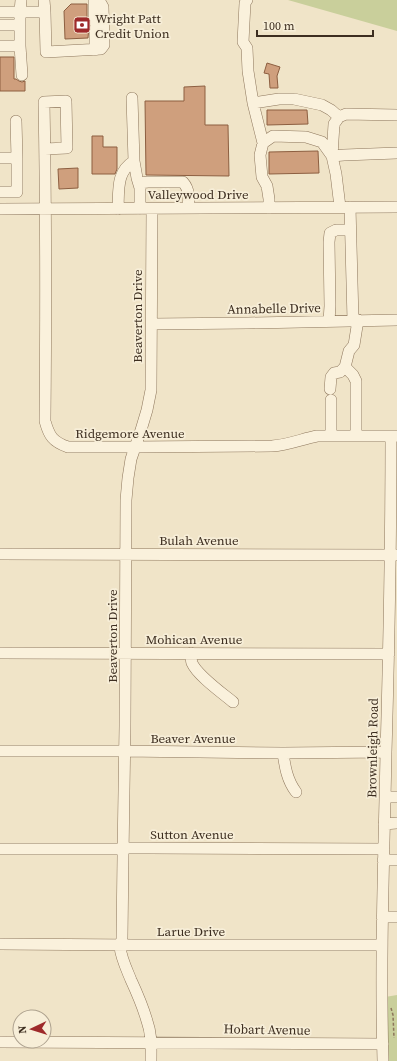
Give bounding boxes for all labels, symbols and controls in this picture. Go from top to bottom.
place label: Wright Patt Credit Union [95,10,170,42]
scale bar [257,12,373,38]
bank icon: Wright Patt Credit Union [72,15,92,35]
text: 100 m [263,18,295,34]
street label: Valleywood Drive [147,186,249,203]
street label: Beaverton Drive [129,269,146,363]
street label: Annabelle Drive [227,299,321,318]
street label: Ridgemore Avenue [75,425,185,442]
street label: Bulah Avenue [159,532,239,549]
street label: Beaverton Drive [104,589,121,683]
street label: Mohican Avenue [146,631,243,648]
street label: Brownleigh Road [363,697,382,798]
street label: Beaver Avenue [150,730,236,747]
street label: Sutton Avenue [150,826,234,843]
street label: Larue Drive [157,923,225,940]
north arrow [12,1009,52,1049]
street label: Hobart Avenue [223,1020,311,1039]
text: N [15,1025,30,1034]

